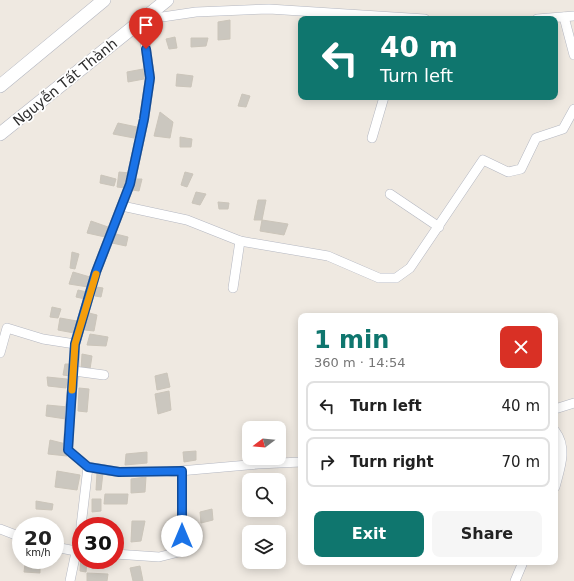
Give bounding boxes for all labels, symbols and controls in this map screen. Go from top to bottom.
pin [129,8,163,49]
icon: arrive [135,14,157,36]
text: 40 m [380,31,458,64]
icon: left [314,32,366,84]
street label: Nguyễn Tất Thành [10,35,120,129]
text: Turn left [380,65,453,86]
text: 1 min [314,326,389,354]
button: close [500,326,542,368]
text: 360 m · 14:54 [314,355,405,370]
icon: left [316,395,338,417]
text: Turn left [350,397,422,415]
text: 40 m [502,397,540,415]
north arrow [242,421,286,465]
map controls [242,421,286,569]
icon: right [316,451,338,473]
text: Turn right [350,453,434,471]
text: 70 m [502,453,540,471]
button: search [242,473,286,517]
button: Exit [314,511,424,557]
button: Share [432,511,542,557]
position arrow [161,515,203,557]
speed limit sign: 30 [72,517,124,569]
button: layers [242,525,286,569]
text: 20 [24,526,52,550]
text: km/h [25,547,51,558]

